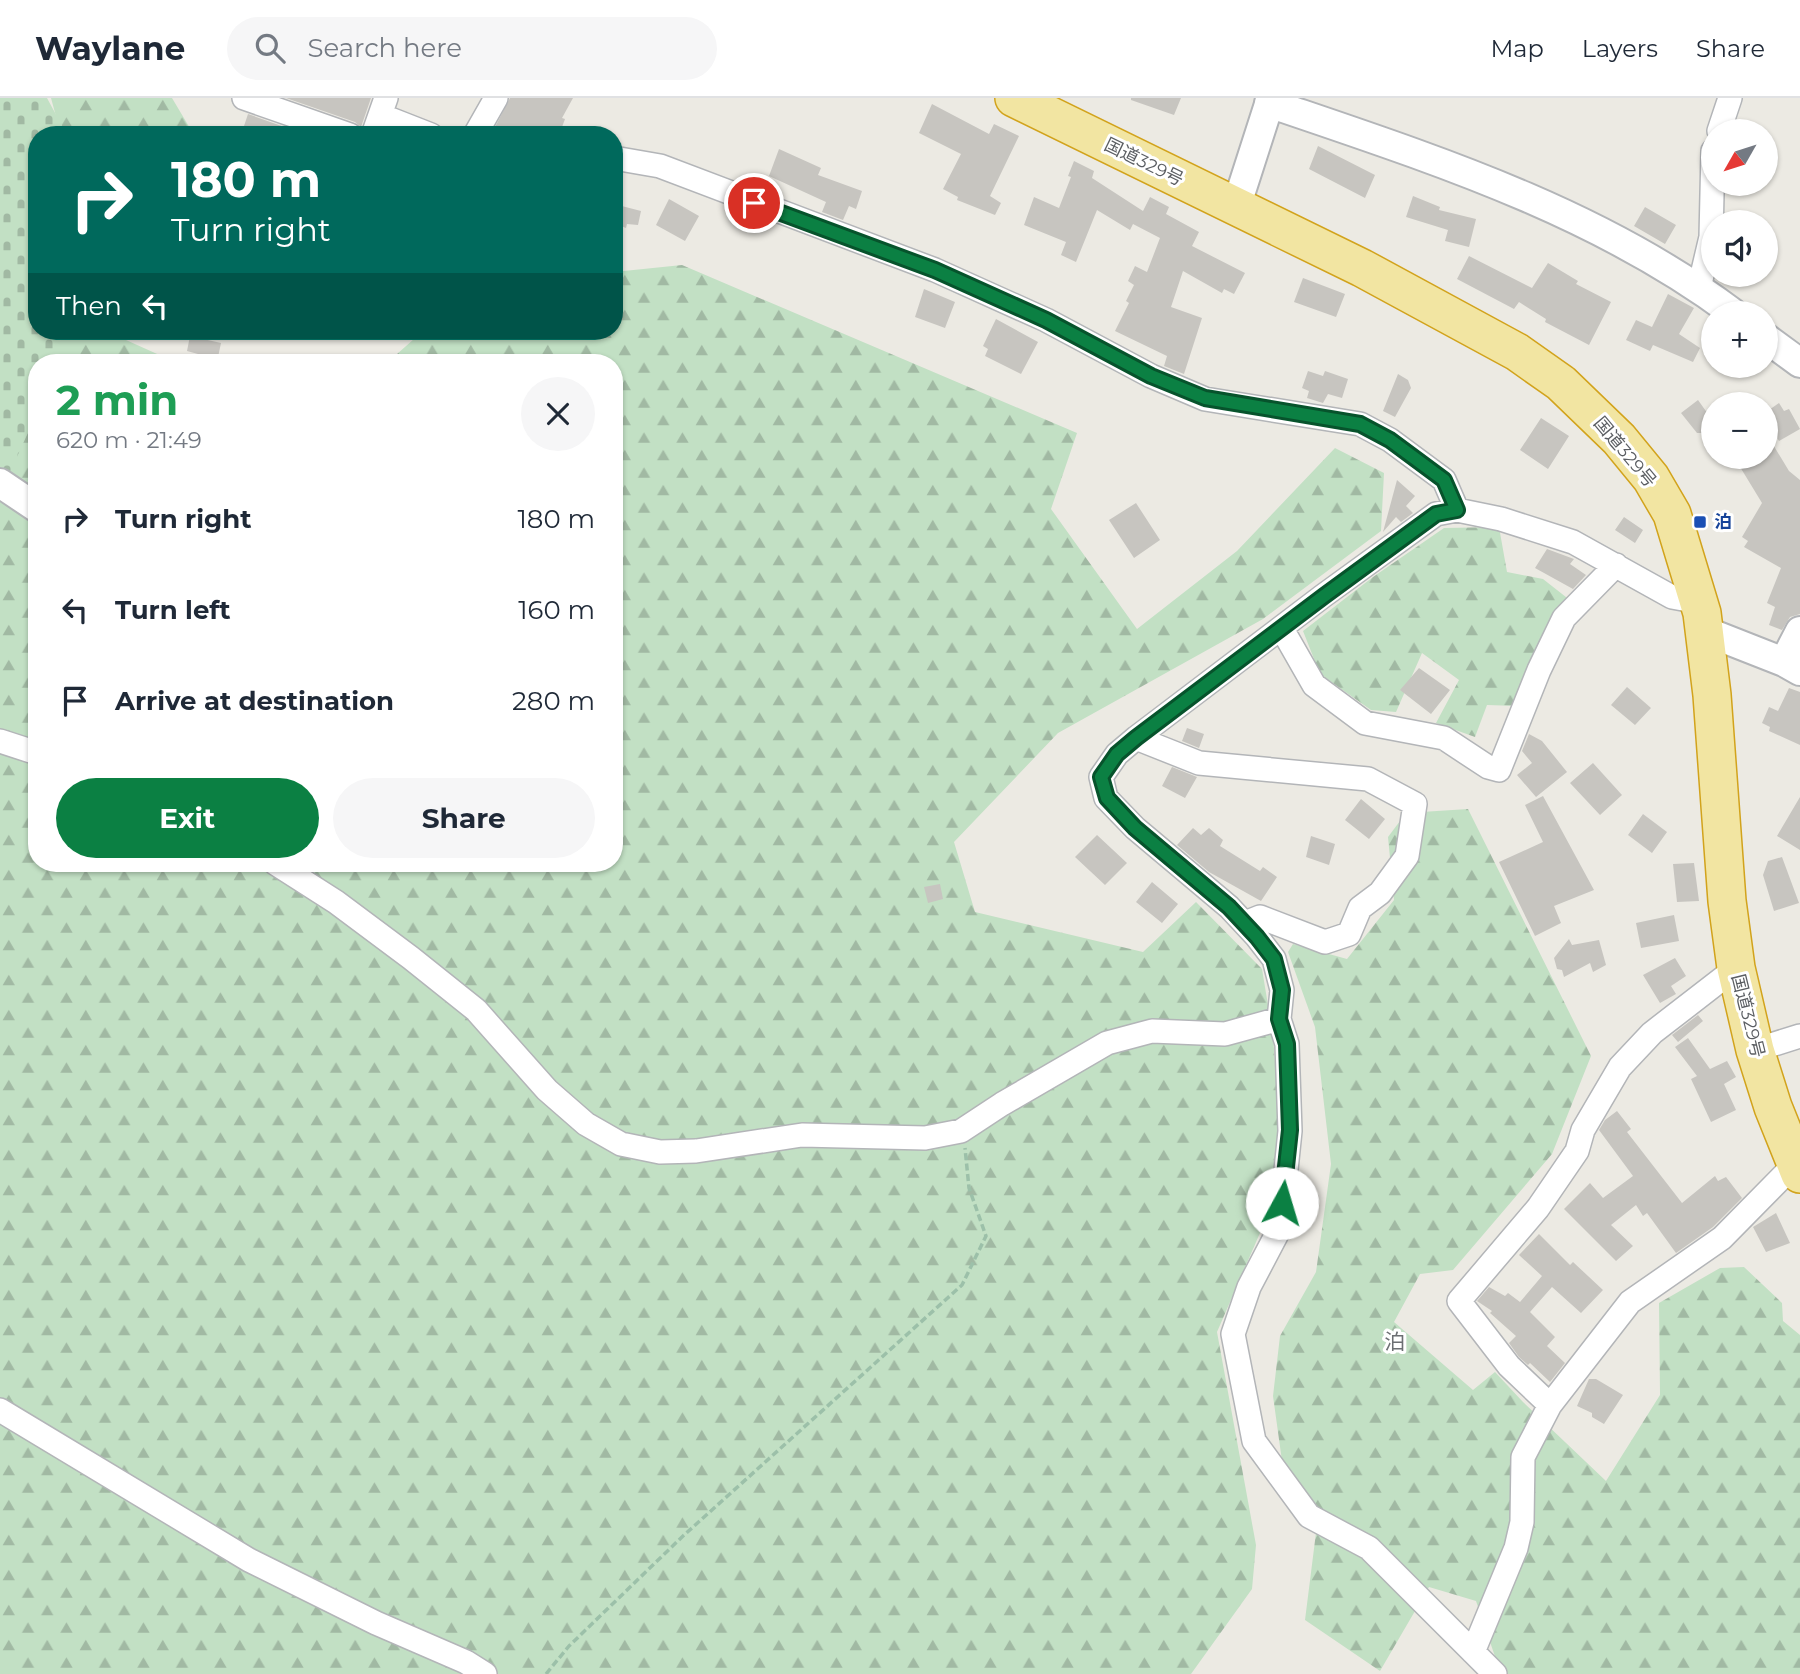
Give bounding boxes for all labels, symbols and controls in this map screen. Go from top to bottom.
search box [227,17,717,80]
text: Waylane [35,28,185,68]
icon: search [251,29,289,67]
text: Search here [307,32,462,64]
text: Map [1490,34,1544,63]
text: Layers [1582,34,1658,63]
text: Share [1696,34,1765,63]
north arrow [1701,119,1778,196]
map controls [1701,119,1778,469]
street label: 国道329号 [1101,133,1187,191]
text: 180 m [171,150,321,209]
icon: right [56,154,147,245]
pin [724,173,784,233]
icon: arrive [735,184,773,222]
text: Turn right [171,210,331,249]
button: sound [1701,210,1778,287]
icon: left [136,287,174,325]
text: Then [56,290,122,322]
button: + [1701,301,1778,378]
text: 2 min [56,374,178,426]
button: close [521,377,595,451]
button: − [1701,392,1778,469]
street label: 国道329号 [1589,412,1661,492]
text: 620 m · 21:49 [56,426,202,454]
icon: right [56,500,94,538]
text: Turn right [115,503,251,535]
text: 180 m [517,503,595,535]
place label: 泊 [1714,511,1732,533]
marker: 泊 [1692,514,1708,530]
icon: left [56,591,94,629]
text: Turn left [115,594,231,626]
text: 160 m [518,594,595,626]
icon: arrive [56,682,94,720]
text: Arrive at destination [115,685,394,717]
text: 280 m [512,685,595,717]
button: Exit [56,778,319,858]
button: Share [333,778,595,858]
street label: 国道329号 [1727,972,1769,1060]
position arrow [1245,1166,1319,1240]
district label: 泊 [1385,1329,1406,1354]

